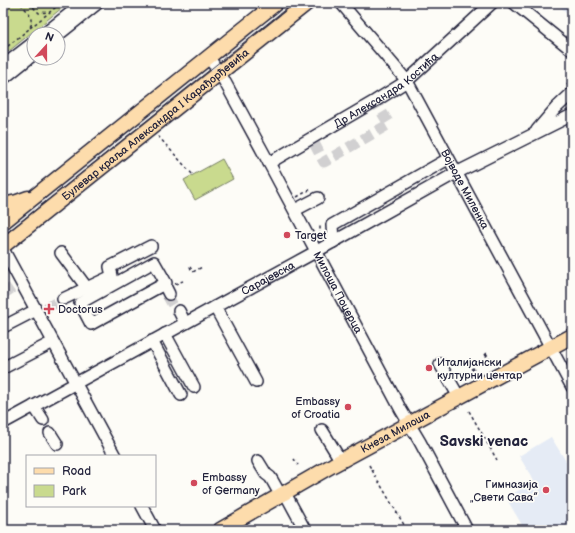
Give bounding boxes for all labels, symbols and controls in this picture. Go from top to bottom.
north arrow [26,26,66,66]
text: N [43,30,56,45]
street label: Булевар краља Александра I Карађорђевића [59,46,252,203]
street label: Др Александра Костића [332,50,441,131]
street label: Војводе Миленка [438,147,492,232]
place label: Target [295,229,327,242]
marker: Target [282,230,292,240]
street label: Милоша Поцерца [310,249,365,336]
street label: Сарајевска [239,258,297,298]
marker: Doctorus [43,303,55,315]
place label: Doctorus [58,303,103,316]
place label: Италијански културни центар [437,356,523,382]
marker: Италијански културни центар [424,363,434,373]
place label: Embassy of Croatia [291,395,340,421]
marker: Embassy of Croatia [343,402,353,412]
street label: Кнеза Милоша [359,408,433,456]
district label: Savski venac [440,432,528,451]
legend [26,455,156,507]
text: Road [62,464,91,479]
place label: Embassy of Germany [202,471,260,497]
marker: Embassy of Germany [189,478,199,488]
place label: Гимназија „Свети Сава” [470,478,538,504]
text: Park [62,484,86,499]
marker: Гимназија „Свети Сава” [541,485,551,495]

